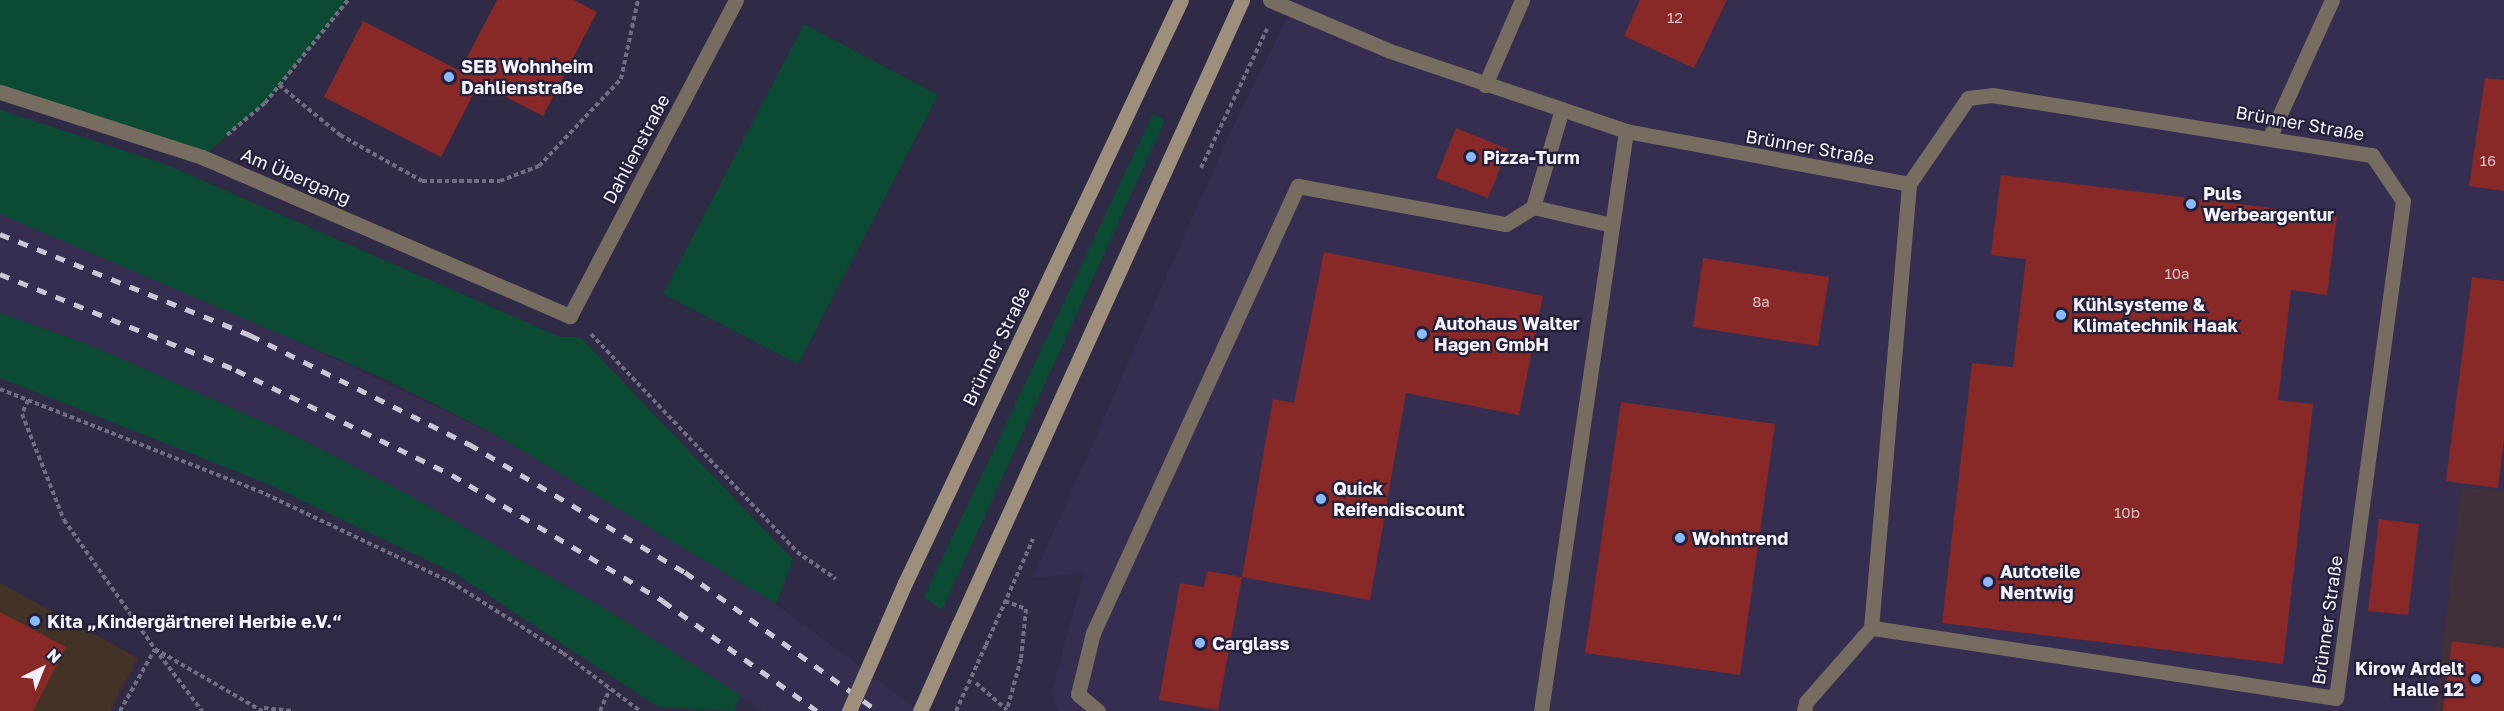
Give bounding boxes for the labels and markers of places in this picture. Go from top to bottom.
place label: SEB Wohnheim Dahlienstraße [461,56,593,98]
marker: SEB Wohnheim Dahlienstraße [442,70,456,84]
place label: Pizza-Turm [1483,146,1580,168]
marker: Pizza-Turm [1464,150,1478,164]
place label: Puls Werbeargentur [2203,183,2334,226]
marker: Puls Werbeargentur [2184,197,2198,211]
place label: Kühlsysteme & Klimatechnik Haak [2073,294,2238,336]
marker: Kühlsysteme & Klimatechnik Haak [2054,308,2068,322]
place label: Autohaus Walter Hagen GmbH [1434,313,1580,356]
marker: Autohaus Walter Hagen GmbH [1415,327,1429,341]
place label: Quick Reifendiscount [1333,478,1465,520]
marker: Quick Reifendiscount [1314,492,1328,506]
place label: Wohntrend [1692,527,1788,549]
marker: Wohntrend [1673,531,1687,545]
place label: Autoteile Nentwig [2000,561,2080,604]
marker: Autoteile Nentwig [1981,575,1995,589]
place label: Kita „Kindergärtnerei Herbie e.V.“ [47,610,342,632]
marker: Kita „Kindergärtnerei Herbie e.V.“ [28,614,42,628]
place label: Carglass [1212,632,1290,654]
marker: Carglass [1193,636,1207,650]
place label: Kirow Ardelt Halle 12 [2355,658,2464,700]
marker: Kirow Ardelt Halle 12 [2469,672,2483,686]

